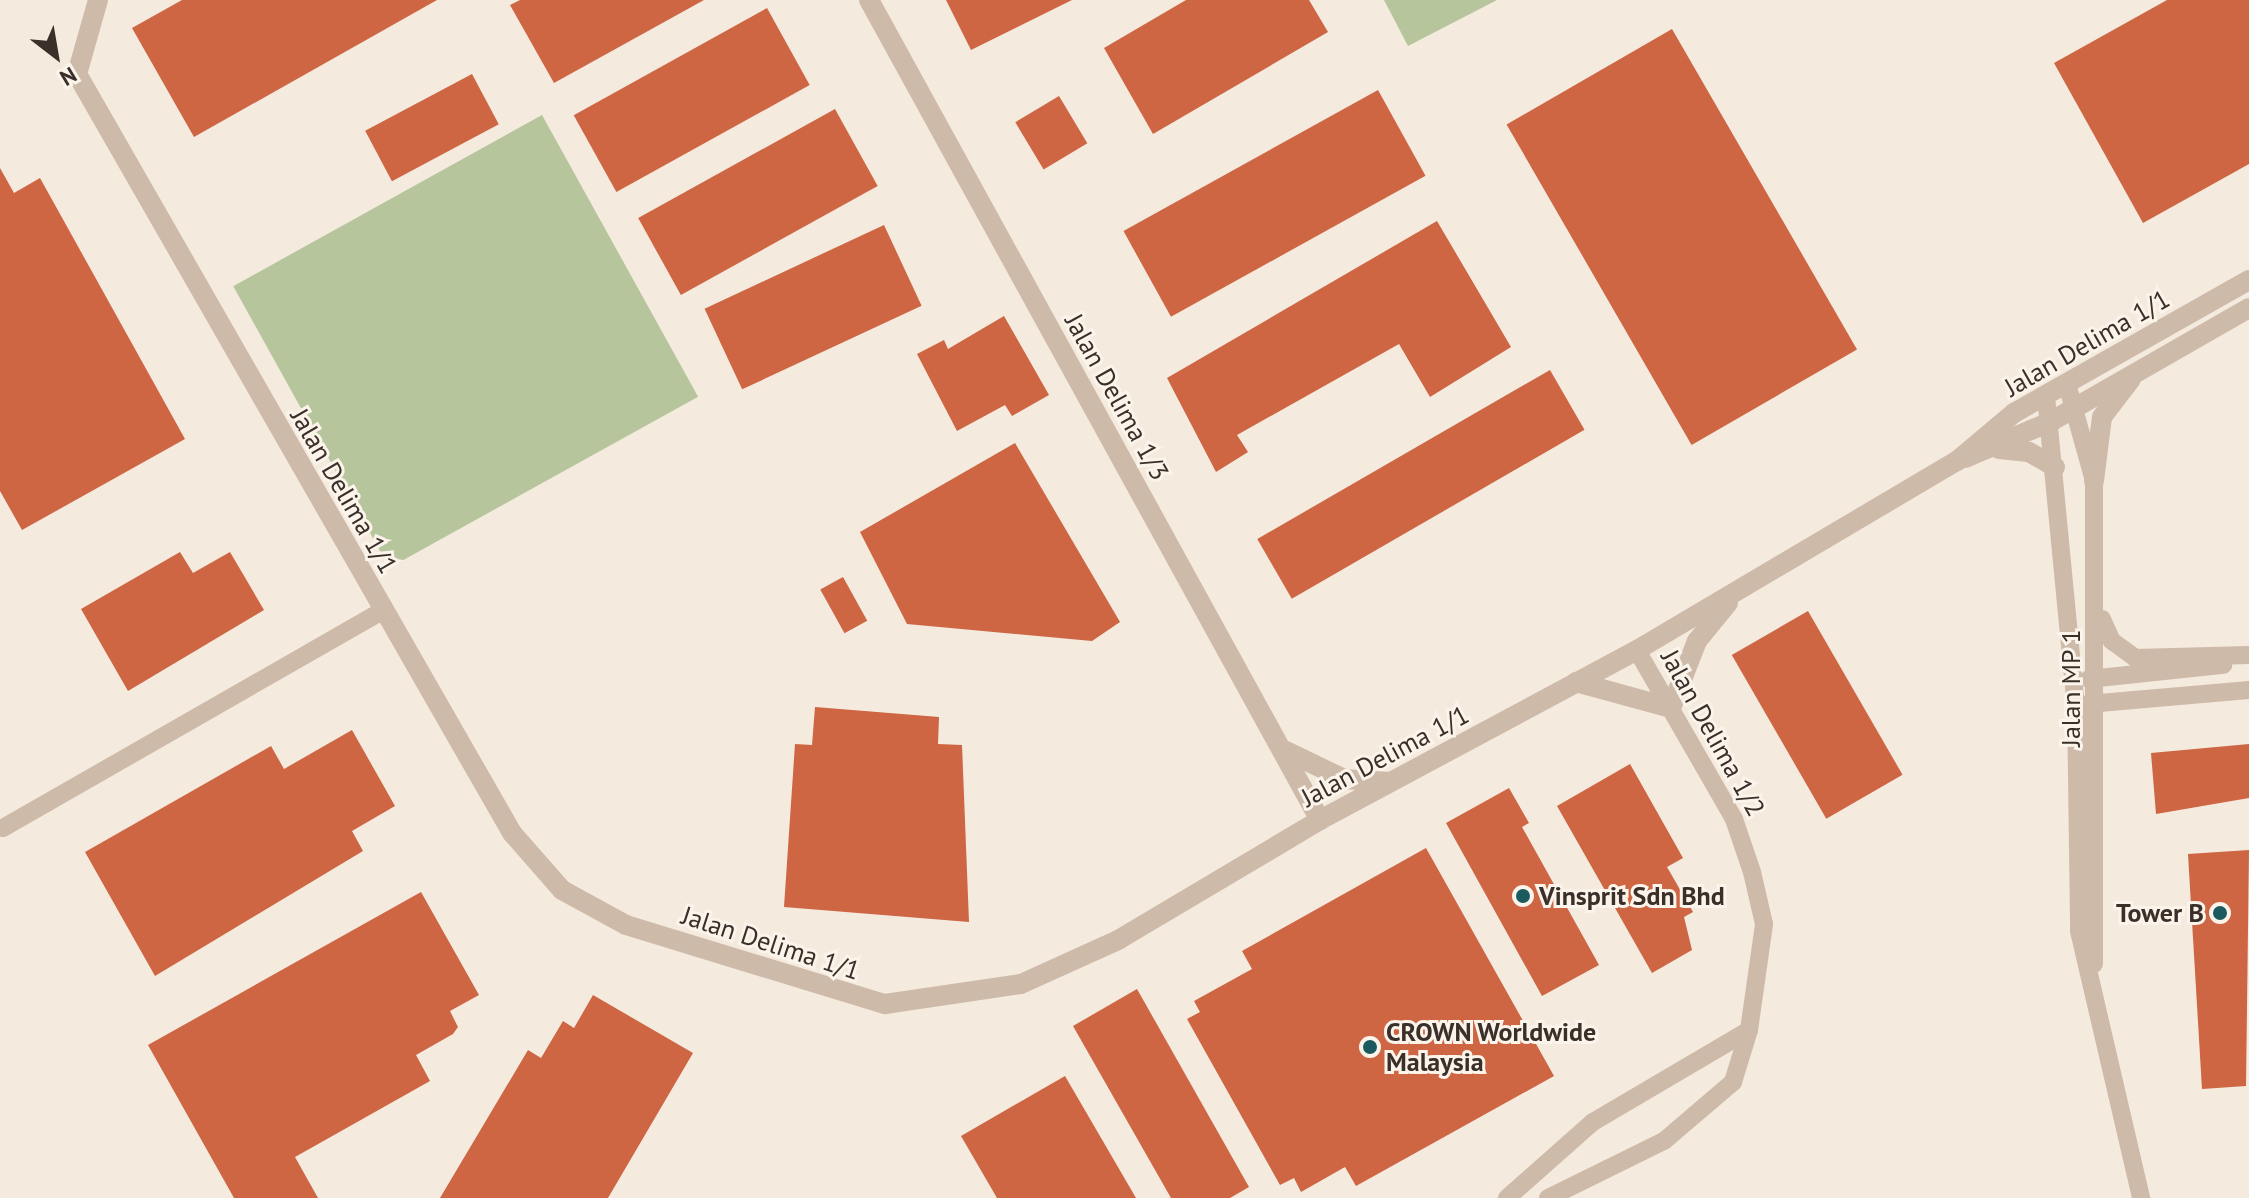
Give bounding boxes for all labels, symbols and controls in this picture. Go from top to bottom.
north arrow [16,16,96,96]
text: N [55,61,82,92]
street label: Jalan Delima 1/1 [1999,283,2175,403]
street label: Jalan Delima 1/3 [1058,308,1176,486]
street label: Jalan Delima 1/1 [284,403,404,579]
street label: Jalan MP 1 [2055,629,2087,747]
street label: Jalan Delima 1/2 [1654,644,1772,822]
street label: Jalan Delima 1/1 [1296,699,1474,813]
place label: Vinsprit Sdn Bhd [1539,880,1725,912]
marker: Vinsprit Sdn Bhd [1514,887,1532,905]
place label: Tower B [2116,897,2204,929]
street label: Jalan Delima 1/1 [678,900,864,986]
marker: Tower B [2211,904,2229,922]
place label: CROWN Worldwide Malaysia [1386,1016,1597,1078]
marker: CROWN Worldwide Malaysia [1361,1038,1379,1056]

